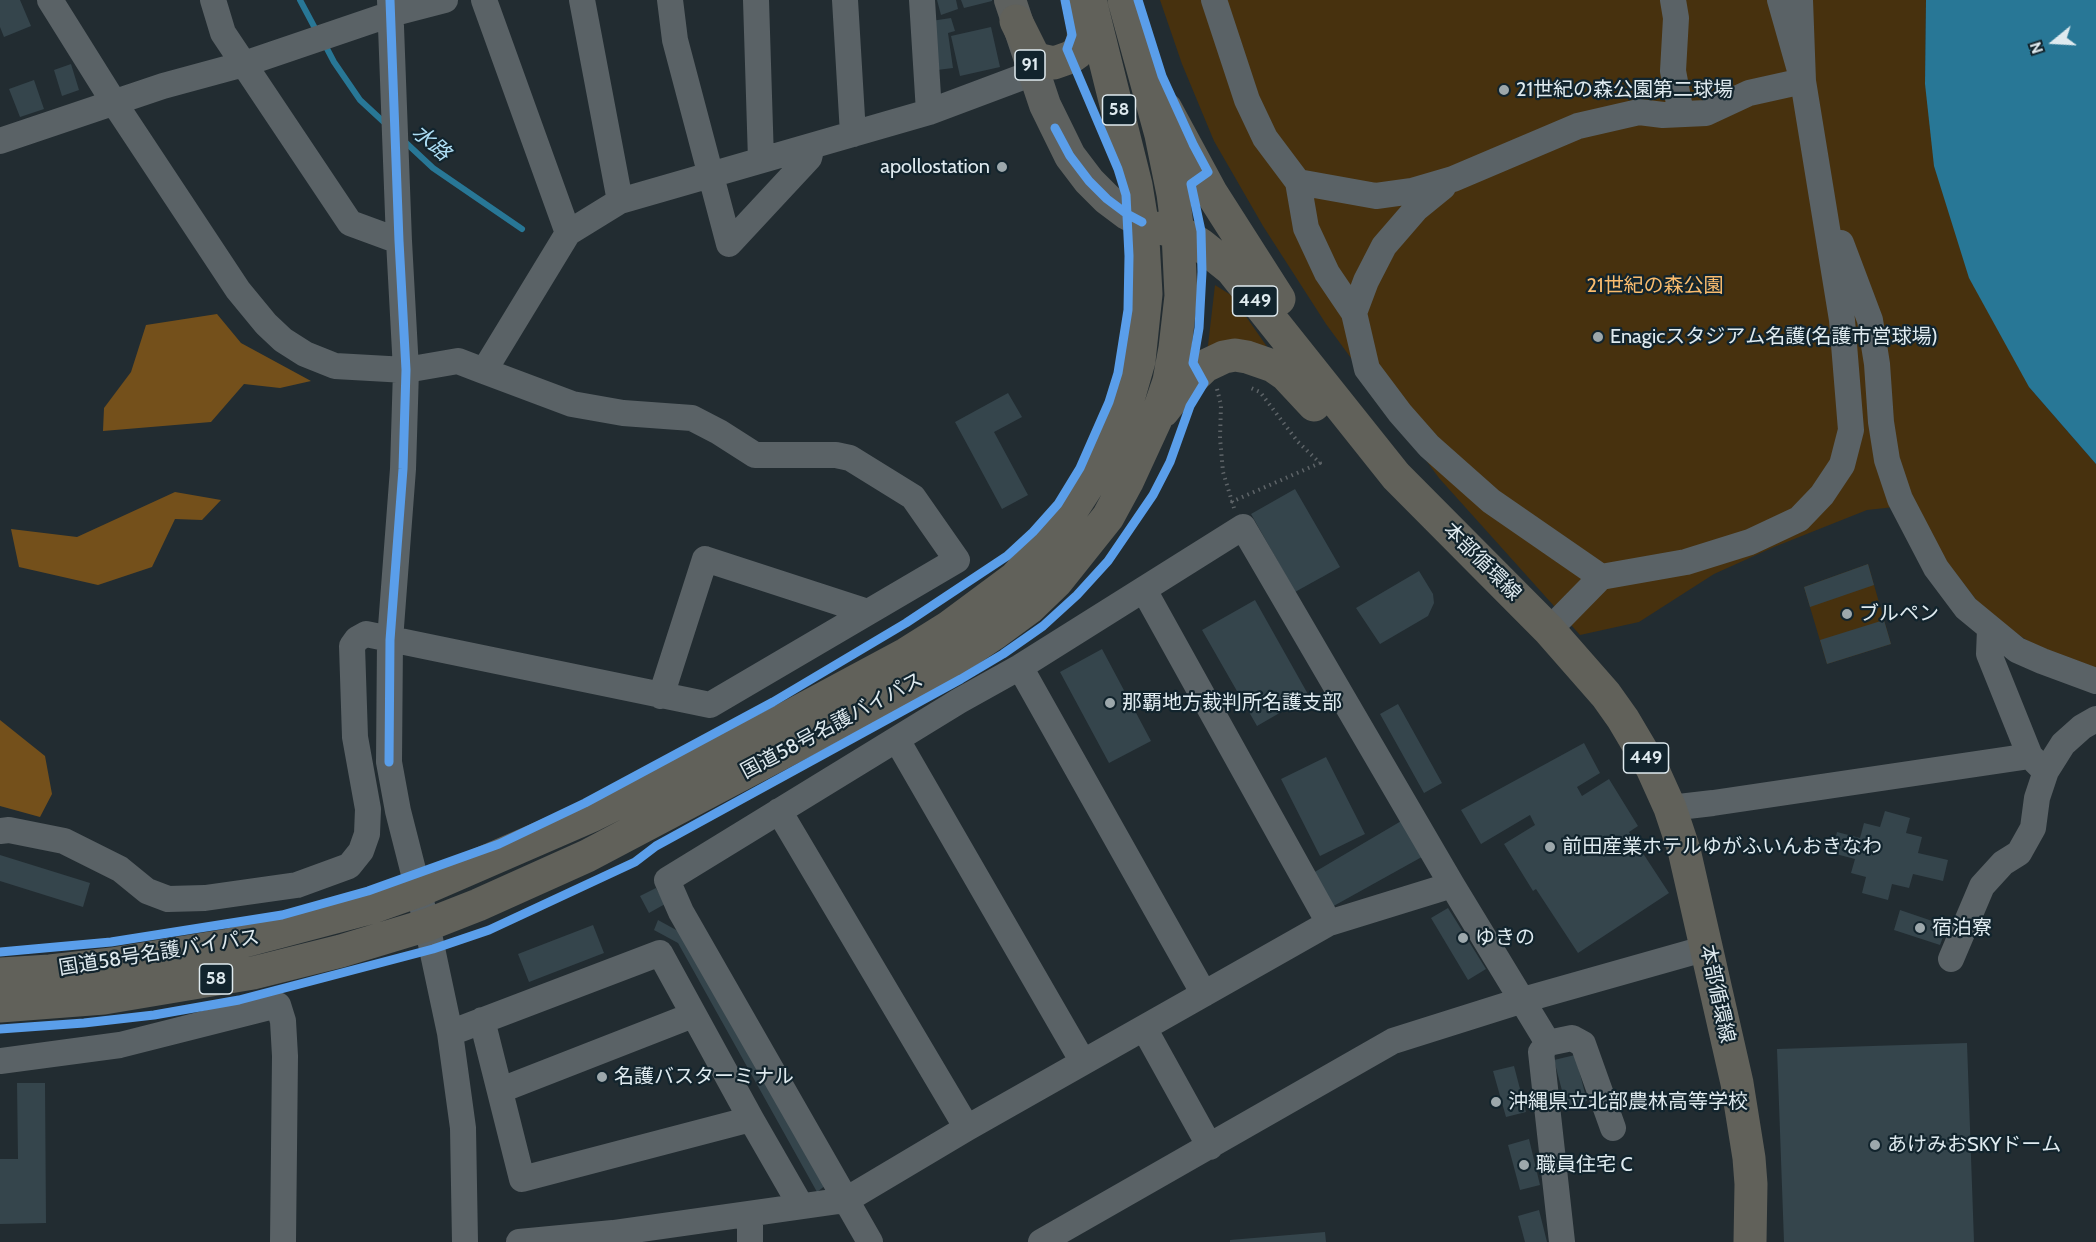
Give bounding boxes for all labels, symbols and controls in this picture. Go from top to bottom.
north arrow [2024,12,2084,72]
text: N [2026,39,2047,56]
road number: 91 [1015,50,1045,80]
place label: 21世紀の森公園第二球場 [1516,78,1733,102]
marker: 21世紀の森公園第二球場 [1497,83,1511,97]
road number: 58 [1102,95,1136,125]
water label: 水路 [407,120,455,166]
place label: apollostation [880,155,990,179]
marker: apollostation [995,160,1009,174]
park label: 21世紀の森公園 [1587,274,1723,298]
road number: 449 [1232,286,1278,316]
place label: Enagicスタジアム名護(名護市営球場) [1610,325,1938,349]
marker: Enagicスタジアム名護(名護市営球場) [1591,330,1605,344]
street label: 本部循環線 [1438,518,1526,606]
place label: ブルペン [1859,602,1939,626]
marker: ブルペン [1840,607,1854,621]
street label: 国道58号名護バイパス [737,668,927,784]
place label: 那覇地方裁判所名護支部 [1122,691,1342,715]
marker: 那覇地方裁判所名護支部 [1103,696,1117,710]
road number: 449 [1624,743,1668,773]
place label: 前田産業ホテルゆがふいんおきなわ [1562,835,1882,859]
marker: 前田産業ホテルゆがふいんおきなわ [1543,840,1557,854]
place label: 宿泊寮 [1932,916,1992,940]
marker: 宿泊寮 [1913,921,1927,935]
street label: 国道58号名護バイパス [57,925,261,981]
place label: ゆきの [1475,926,1535,950]
marker: ゆきの [1456,931,1470,945]
street label: 本部循環線 [1695,943,1739,1045]
road number: 58 [200,964,232,994]
place label: 名護バスターミナル [614,1065,794,1089]
marker: 名護バスターミナル [595,1070,609,1084]
place label: 沖縄県立北部農林高等学校 [1508,1090,1748,1114]
marker: 沖縄県立北部農林高等学校 [1489,1095,1503,1109]
place label: あけみおSKYドーム [1887,1133,2061,1157]
marker: あけみおSKYドーム [1868,1138,1882,1152]
place label: 職員住宅 C [1536,1153,1633,1177]
marker: 職員住宅 C [1517,1158,1531,1172]

